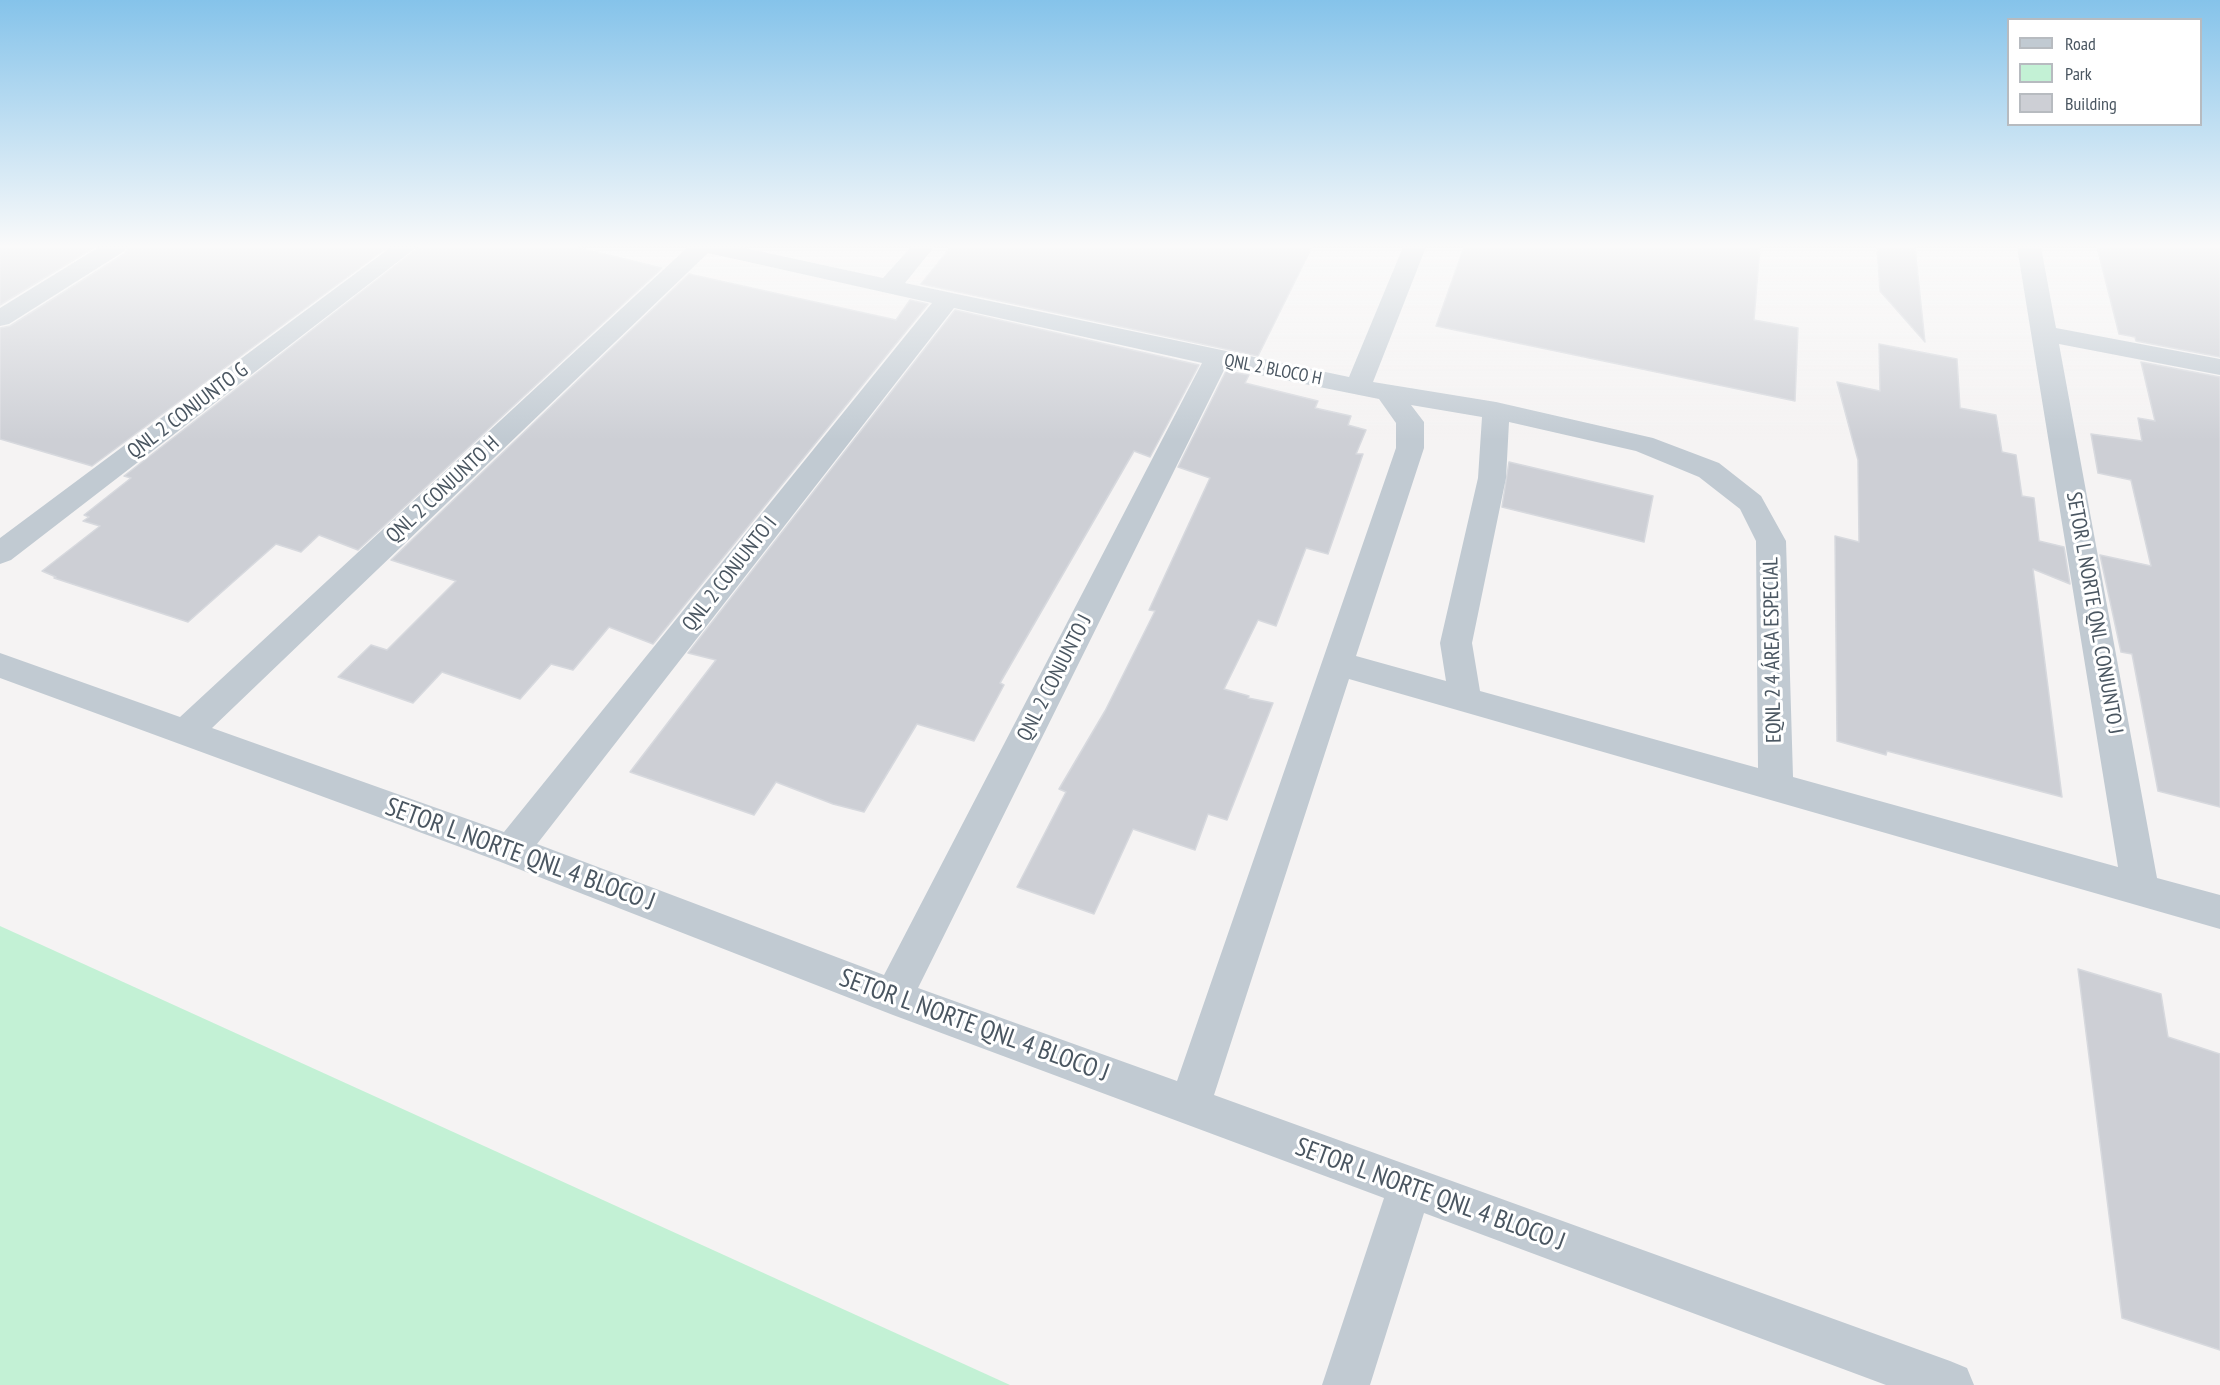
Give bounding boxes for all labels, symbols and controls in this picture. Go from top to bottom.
legend [2007,18,2202,126]
text: Road [2065,32,2096,55]
text: Park [2065,62,2092,85]
text: Building [2065,92,2117,115]
street label: QNL 2 BLOCO H [1222,350,1324,390]
street label: QNL 2 CONJUNTO G [123,358,253,464]
street label: QNL 2 CONJUNTO H [381,431,505,549]
street label: SETOR L NORTE QNL CONJUNTO J [2060,490,2128,736]
street label: QNL 2 CONJUNTO I [677,512,783,636]
street label: EQNL 2 4 ÁREA ESPECIAL [1759,557,1787,743]
street label: QNL 2 CONJUNTO J [1012,610,1098,746]
street label: SETOR L NORTE QNL 4 BLOCO J [381,792,659,918]
street label: SETOR L NORTE QNL 4 BLOCO J [835,963,1113,1089]
street label: SETOR L NORTE QNL 4 BLOCO J [1291,1132,1569,1258]

